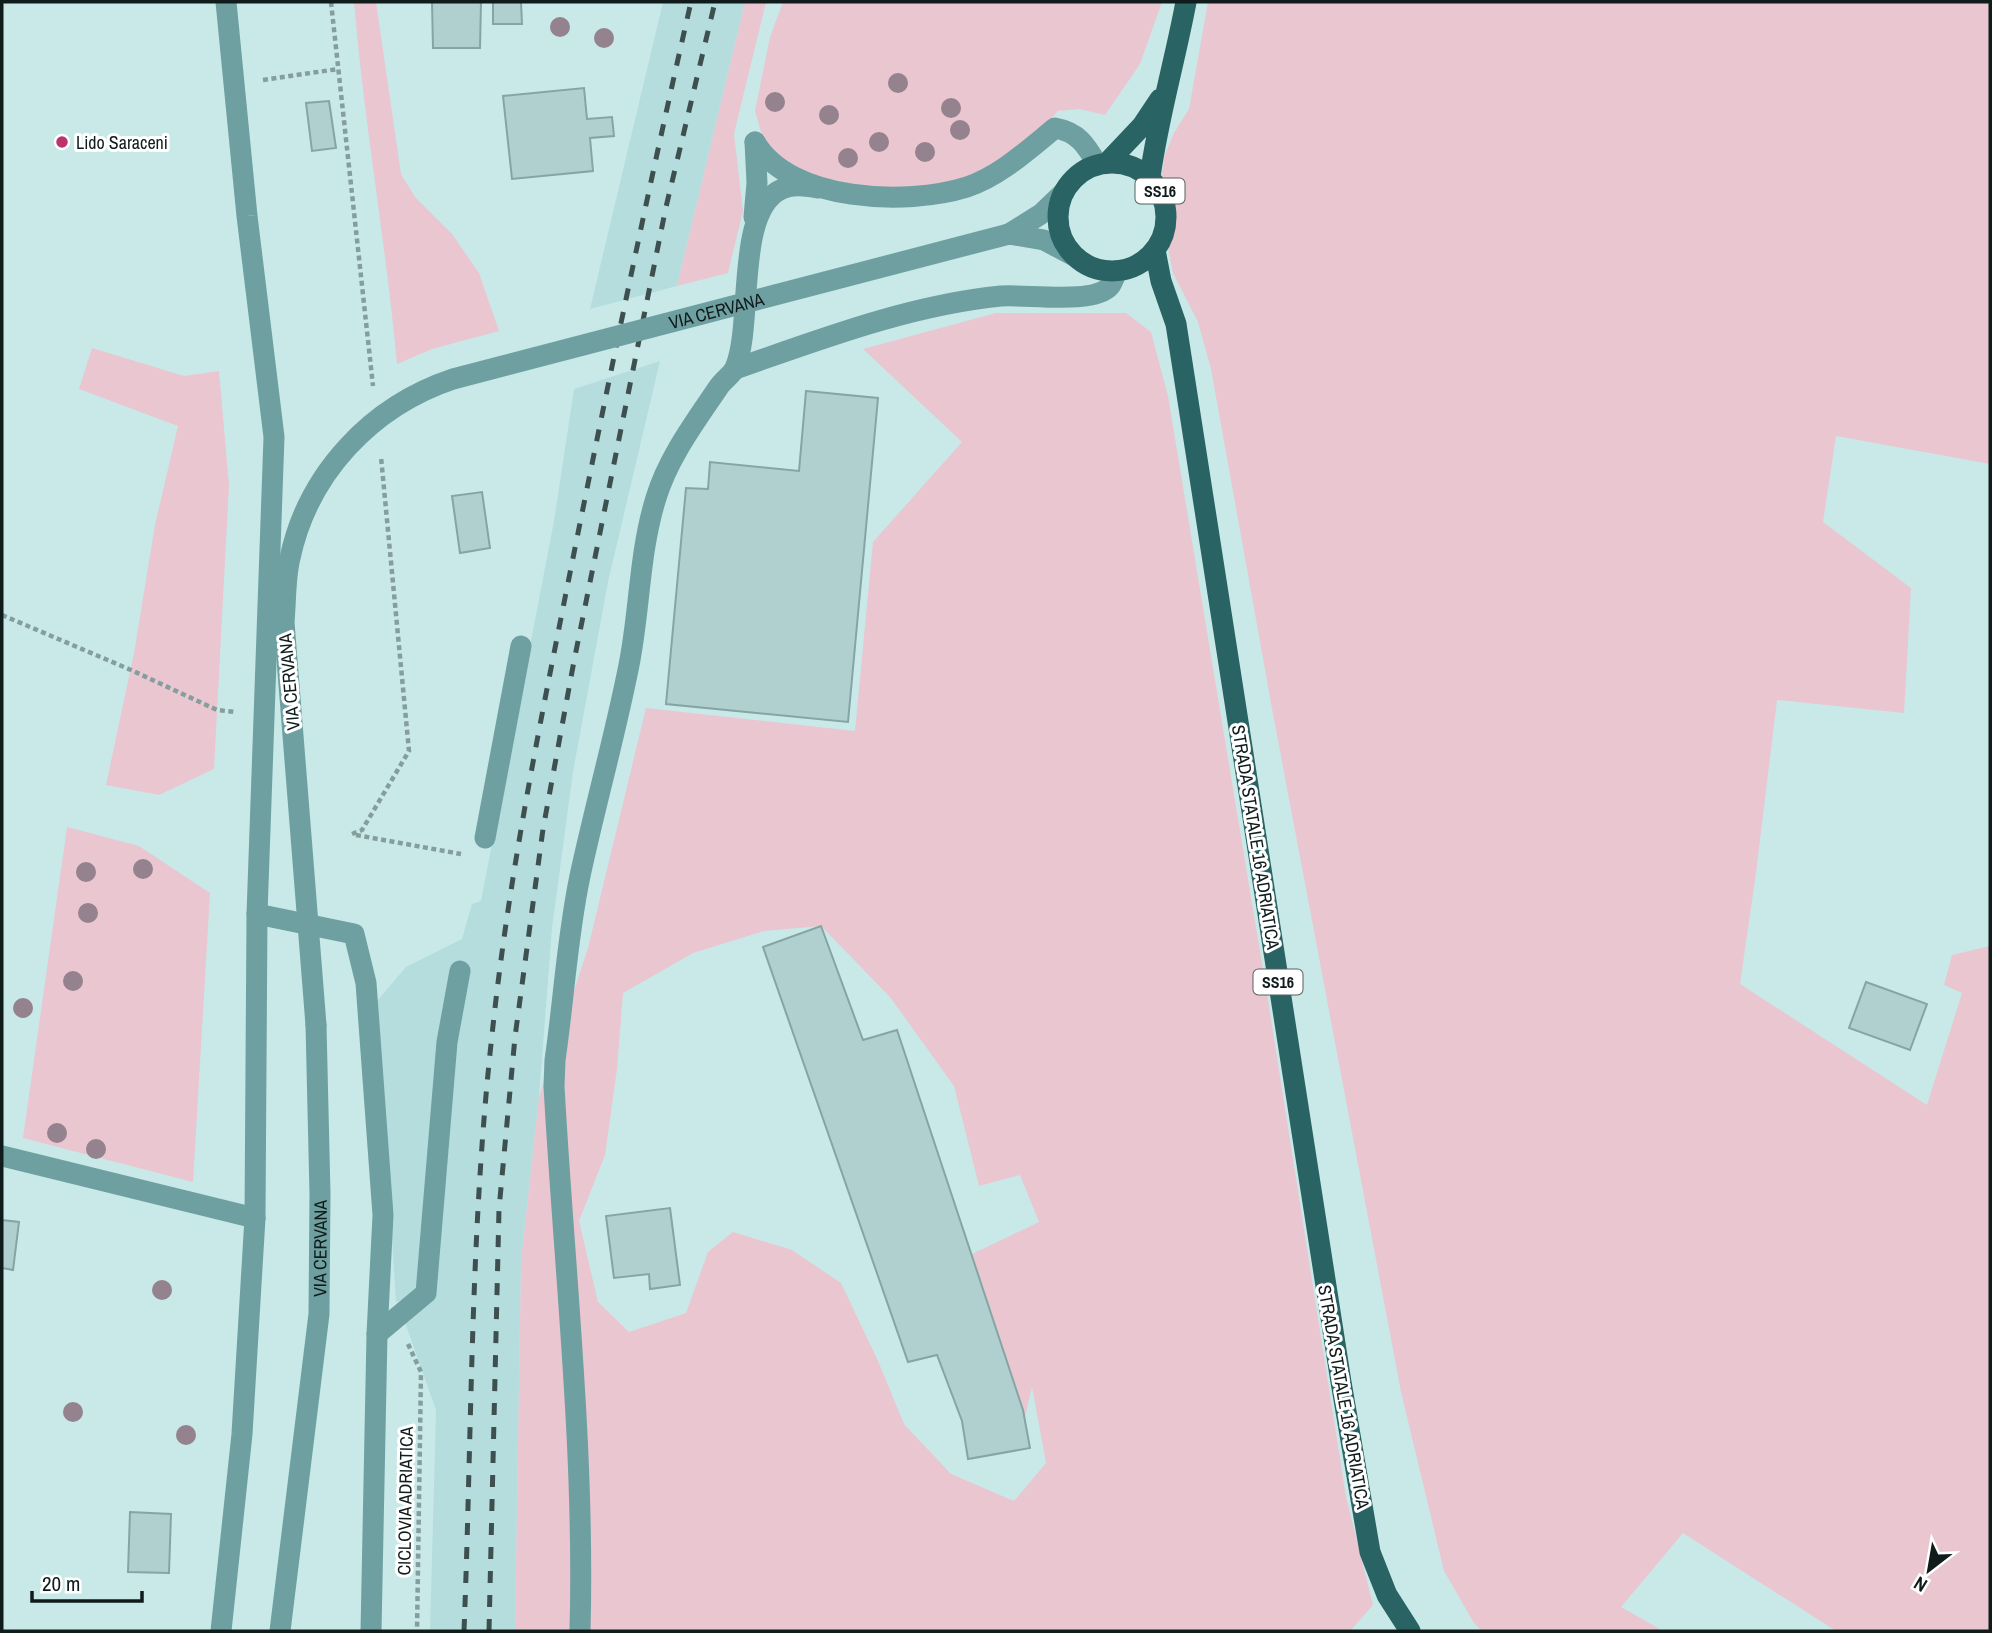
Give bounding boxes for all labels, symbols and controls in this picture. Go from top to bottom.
place label: Lido Saraceni [76,130,168,155]
marker: Lido Saraceni [54,134,70,150]
road number: SS16 [1136,178,1184,204]
street label: VIA CERVANA [666,286,767,335]
street label: VIA CERVANA [272,632,306,731]
street label: STRADA STATALE 16 ADRIATICA [1226,723,1286,951]
road number: SS16 [1254,970,1302,994]
street label: VIA CERVANA [307,1200,332,1297]
street label: STRADA STATALE 16 ADRIATICA [1312,1283,1376,1511]
street label: CICLOVIA ADRIATICA [391,1426,419,1576]
north arrow [1894,1535,1964,1605]
scale bar [32,1560,142,1604]
text: 20 m [42,1569,80,1598]
text: N [1909,1571,1932,1599]

